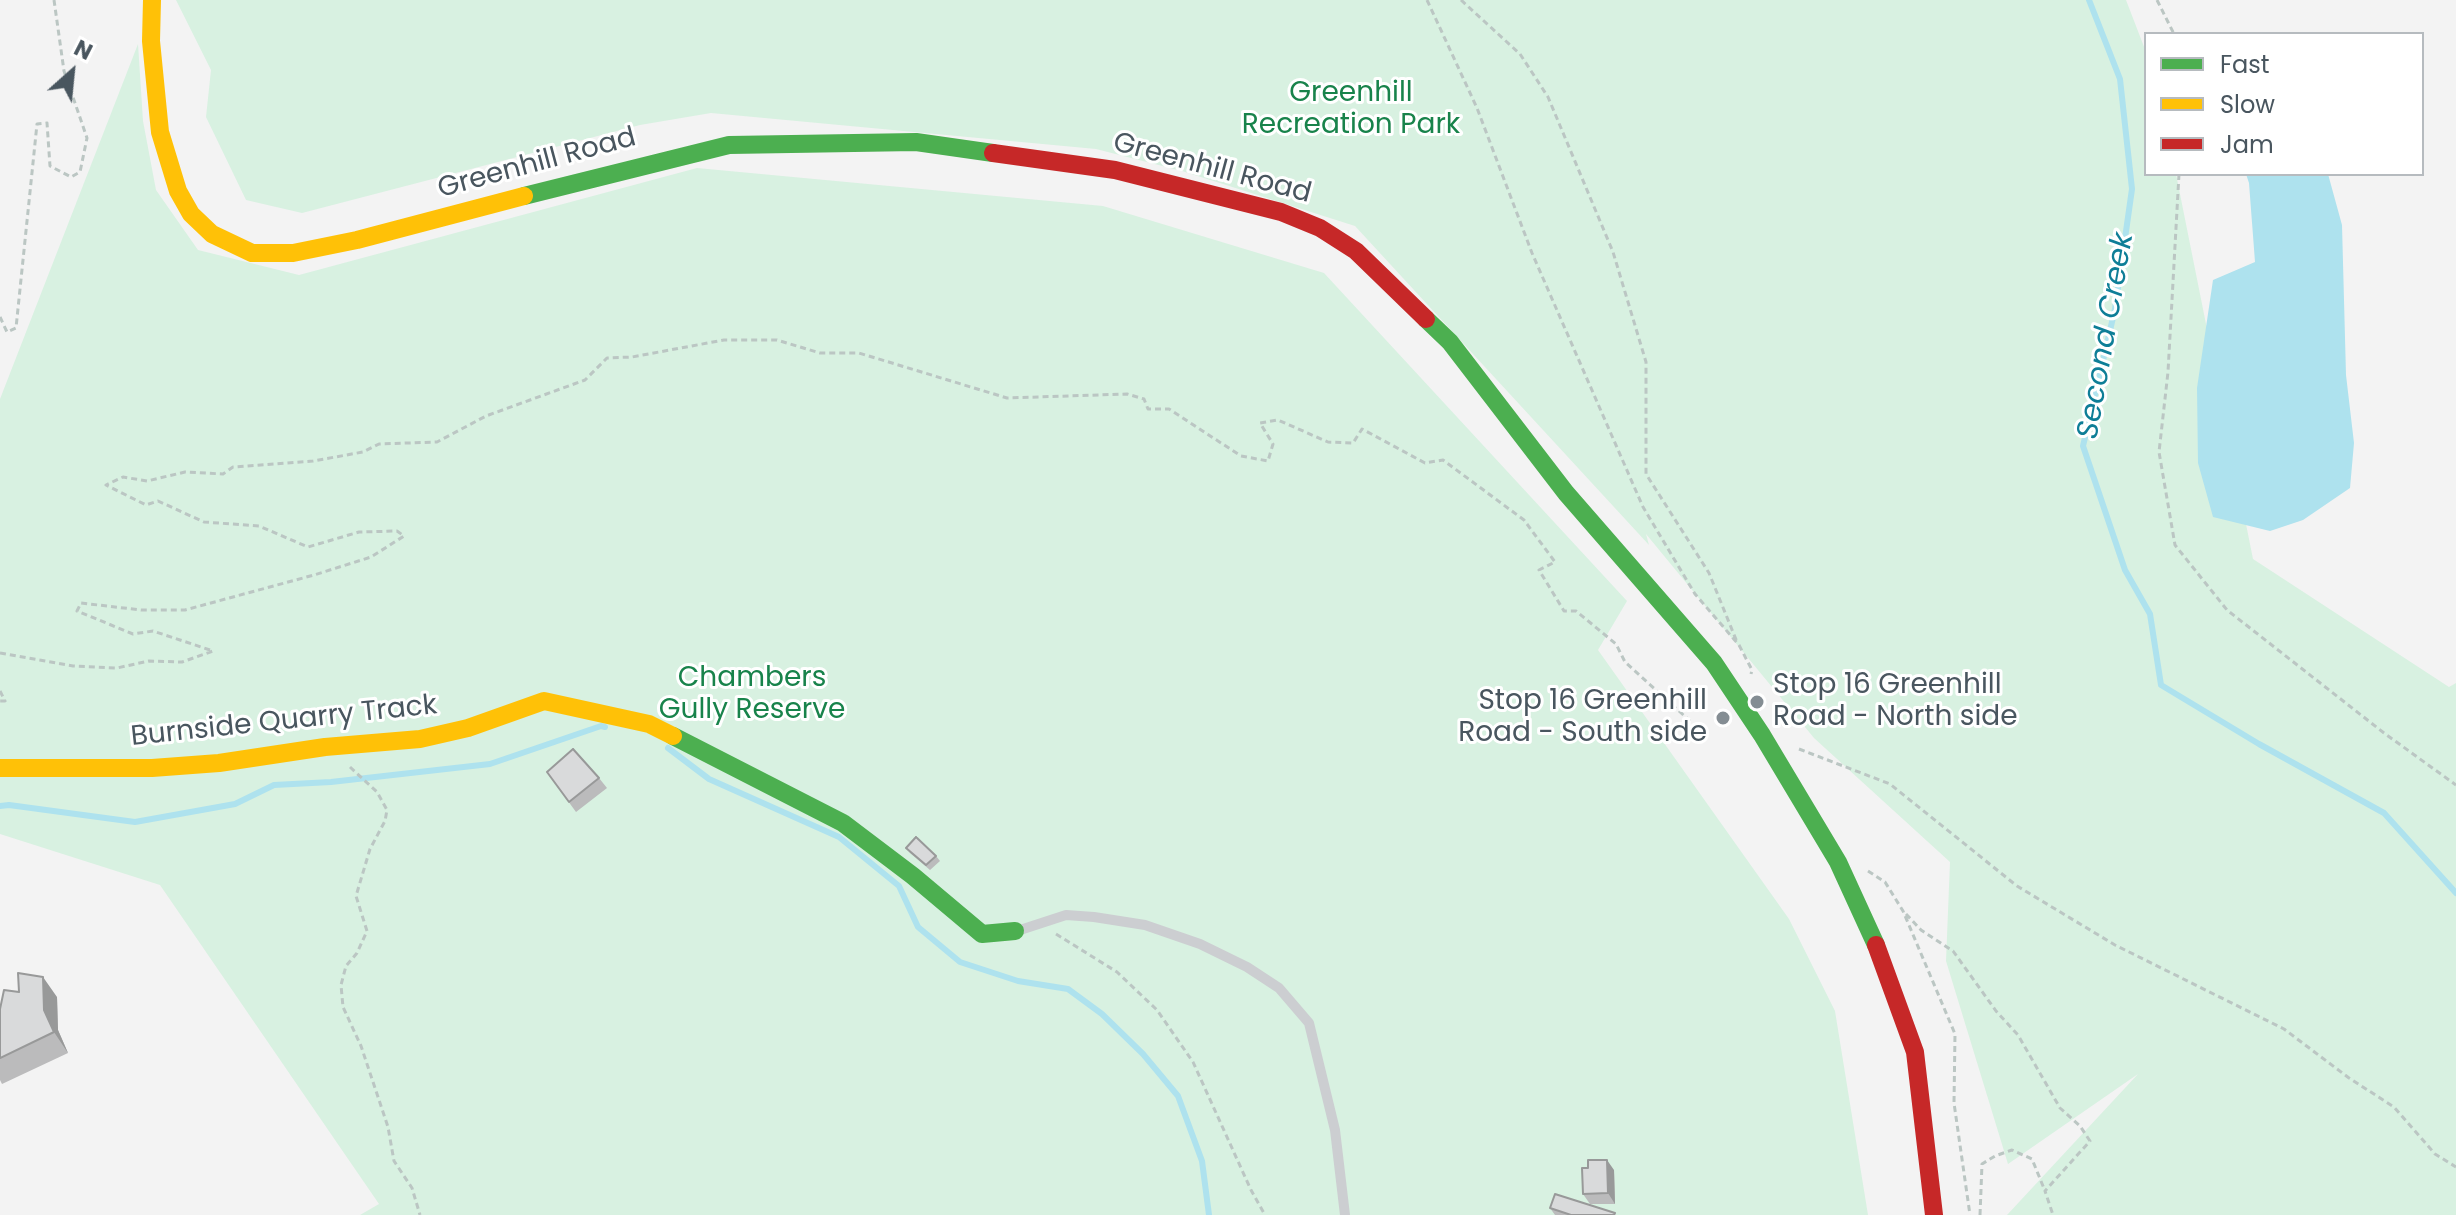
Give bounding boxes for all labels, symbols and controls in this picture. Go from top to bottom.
north arrow [32,32,112,112]
legend [2144,32,2424,176]
text: N [69,33,98,68]
text: Fast [2220,48,2270,81]
park label: Greenhill Recreation Park [1242,77,1460,143]
text: Slow [2220,88,2275,121]
street label: Greenhill Road [434,121,640,207]
street label: Greenhill Road [1109,126,1315,212]
text: Jam [2220,128,2274,161]
water label: Second Creek [2071,230,2143,442]
park label: Chambers Gully Reserve [659,662,845,728]
place label: Stop 16 Greenhill Road - North side [1773,669,2018,735]
place label: Stop 16 Greenhill Road - South side [1458,685,1707,751]
street label: Burnside Quarry Track [129,689,439,755]
marker: Stop 16 Greenhill Road - North side [1748,693,1766,711]
marker: Stop 16 Greenhill Road - South side [1714,709,1732,727]

